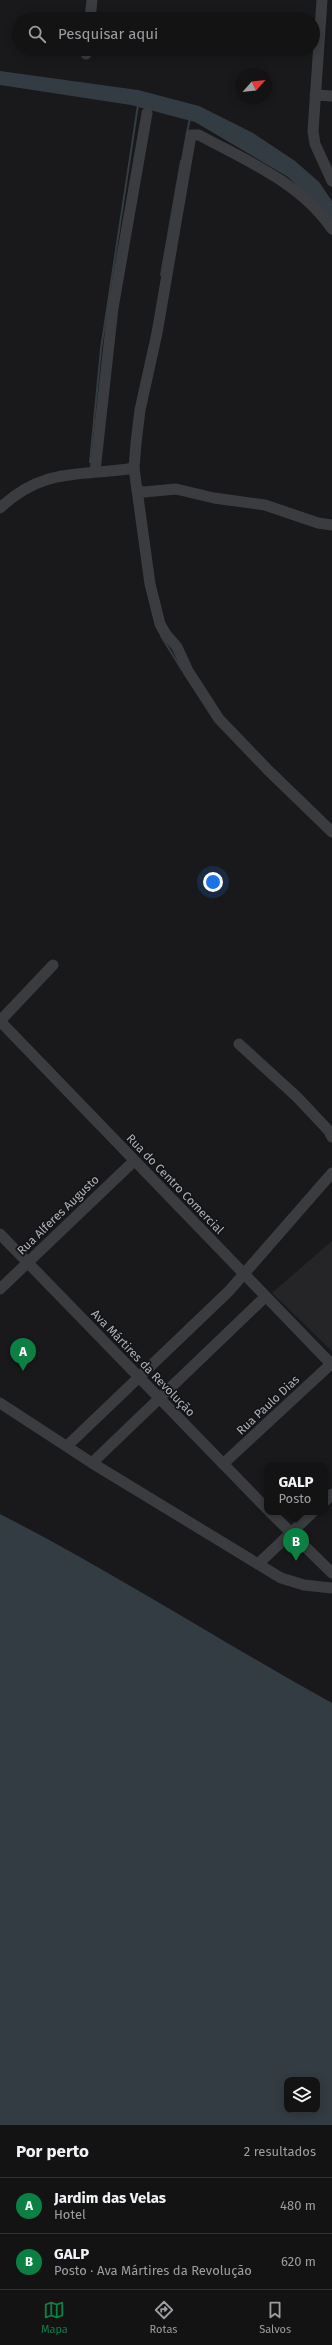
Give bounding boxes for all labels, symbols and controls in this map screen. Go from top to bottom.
search box [12,12,320,56]
icon: search [26,23,48,45]
text: Pesquisar aqui [58,25,158,43]
north arrow [236,68,272,104]
your location [203,872,223,892]
street label: Rua do Centro Comercial [123,1131,227,1237]
street label: Rua Alferes Augusto [14,1172,102,1258]
street label: Ava Mártires da Revolução [88,1307,198,1419]
pin: A [10,1338,36,1371]
street label: Rua Paulo Dias [234,1372,303,1438]
popup [264,1463,328,1515]
text: GALP [278,1473,314,1491]
text: Posto [278,1491,311,1506]
pin: B [283,1528,309,1561]
map controls [284,2077,320,2113]
button: layers [284,2077,320,2113]
text: Por perto [16,2141,89,2162]
text: 2 resultados [244,2144,316,2159]
text: Jardim das Velas [54,2189,166,2207]
text: A [25,2198,33,2213]
text: 480 m [280,2198,316,2213]
text: Hotel [54,2207,86,2222]
text: GALP [54,2245,89,2263]
text: B [25,2254,33,2269]
text: 620 m [281,2254,316,2269]
text: Posto · Ava Mártires da Revolução [54,2263,252,2278]
tab: Mapa [41,2299,68,2336]
tab: Rotas [150,2299,177,2336]
tab: Salvos [259,2299,291,2336]

